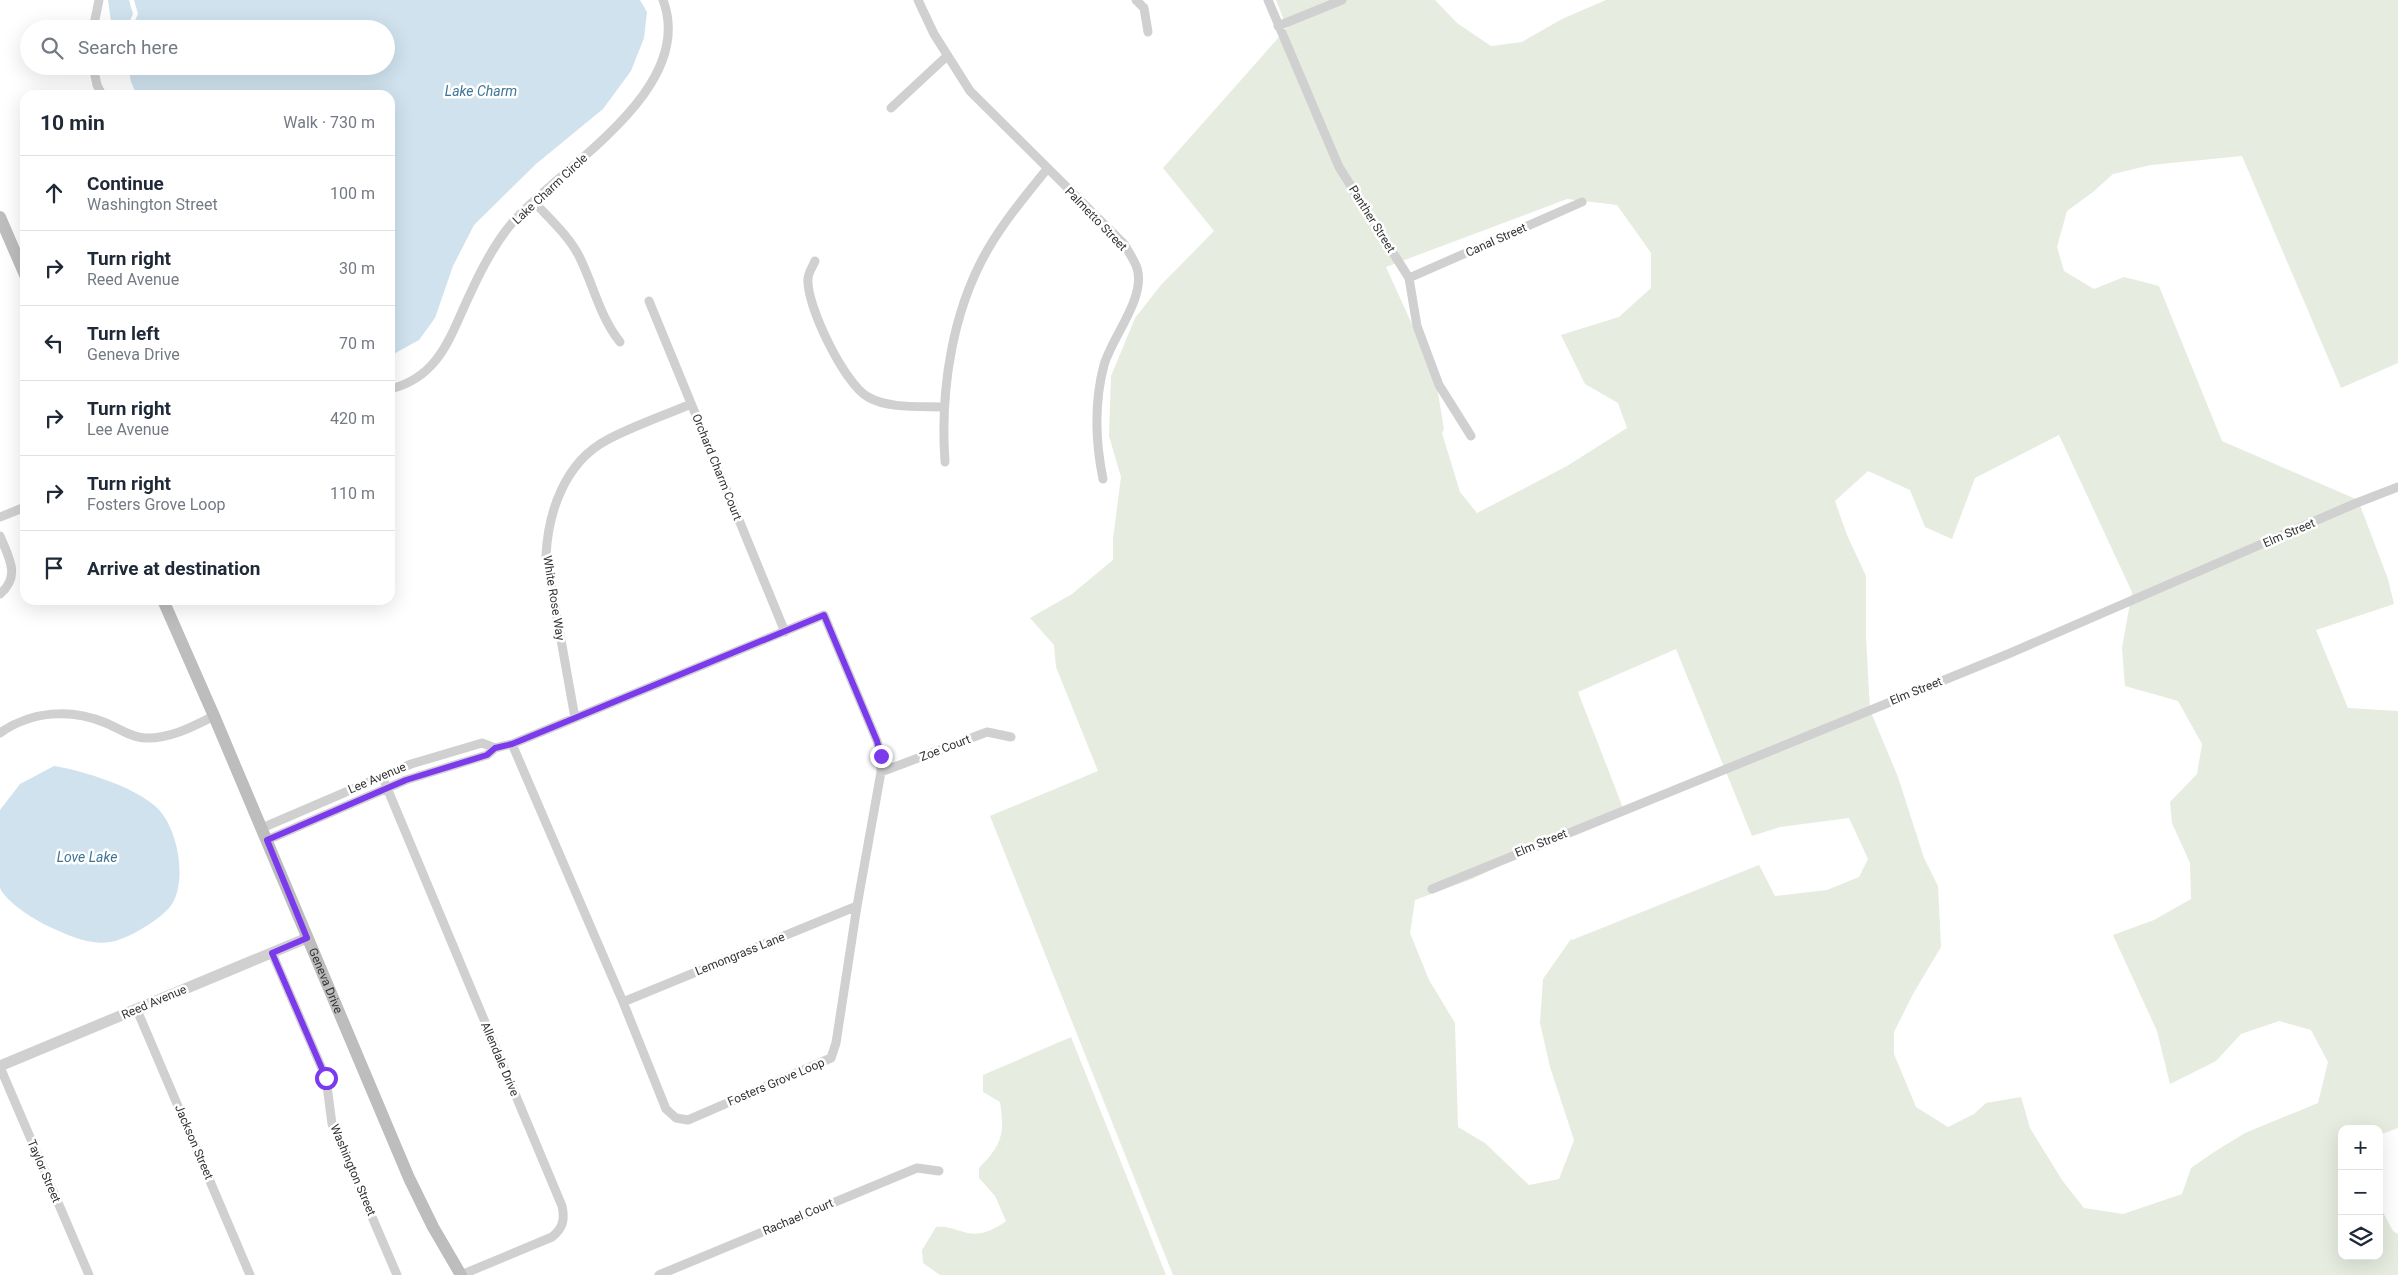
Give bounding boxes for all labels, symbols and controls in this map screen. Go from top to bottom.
search box [20,20,395,75]
icon: search [38,34,66,62]
text: Search here [78,36,178,59]
water label: Lake Charm [445,83,517,99]
text: 10 min [40,111,105,135]
text: Walk · 730 m [283,113,375,132]
street label: Lake Charm Circle [510,151,590,227]
text: Continue [87,172,164,195]
icon: ahead [40,179,68,207]
street label: Panther Street [1346,183,1398,255]
text: 100 m [330,184,375,203]
street label: Palmetto Street [1062,184,1130,254]
text: Washington Street [87,195,218,214]
street label: Canal Street [1463,220,1529,260]
text: Turn right [87,247,171,270]
icon: right [40,254,68,282]
text: 30 m [339,259,375,278]
text: Reed Avenue [87,270,179,289]
text: Turn left [87,322,160,345]
icon: left [40,329,68,357]
text: 70 m [339,334,375,353]
text: Geneva Drive [87,345,180,364]
text: Turn right [87,397,171,420]
icon: right [40,404,68,432]
text: 420 m [330,409,375,428]
street label: Orchard Charm Court [689,412,745,522]
text: Lee Avenue [87,420,169,439]
text: Turn right [87,472,171,495]
icon: right [40,479,68,507]
text: 110 m [330,484,375,503]
text: Fosters Grove Loop [87,495,226,514]
street label: Elm Street [2261,516,2317,550]
icon: arrive [40,554,68,582]
street label: White Rose Way [540,555,568,642]
text: Arrive at destination [87,557,260,580]
street label: Elm Street [1888,674,1944,708]
street label: Zoe Court [918,732,972,764]
route end [870,745,893,768]
street label: Lee Avenue [346,760,408,796]
street label: Elm Street [1513,826,1569,860]
water label: Love Lake [57,849,117,865]
street label: Lemongrass Lane [693,930,787,978]
street label: Geneva Drive [306,946,346,1016]
street label: Reed Avenue [119,982,189,1022]
street label: Allendale Drive [478,1020,522,1098]
street label: Fosters Grove Loop [725,1055,827,1109]
route start [315,1067,338,1090]
street label: Jackson Street [172,1103,216,1182]
street label: Washington Street [327,1122,379,1218]
map controls [2338,1125,2383,1260]
button: + [2338,1125,2383,1170]
street label: Taylor Street [24,1137,64,1205]
button: − [2338,1170,2383,1215]
street label: Rachael Court [761,1196,835,1238]
button: layers [2338,1215,2383,1260]

